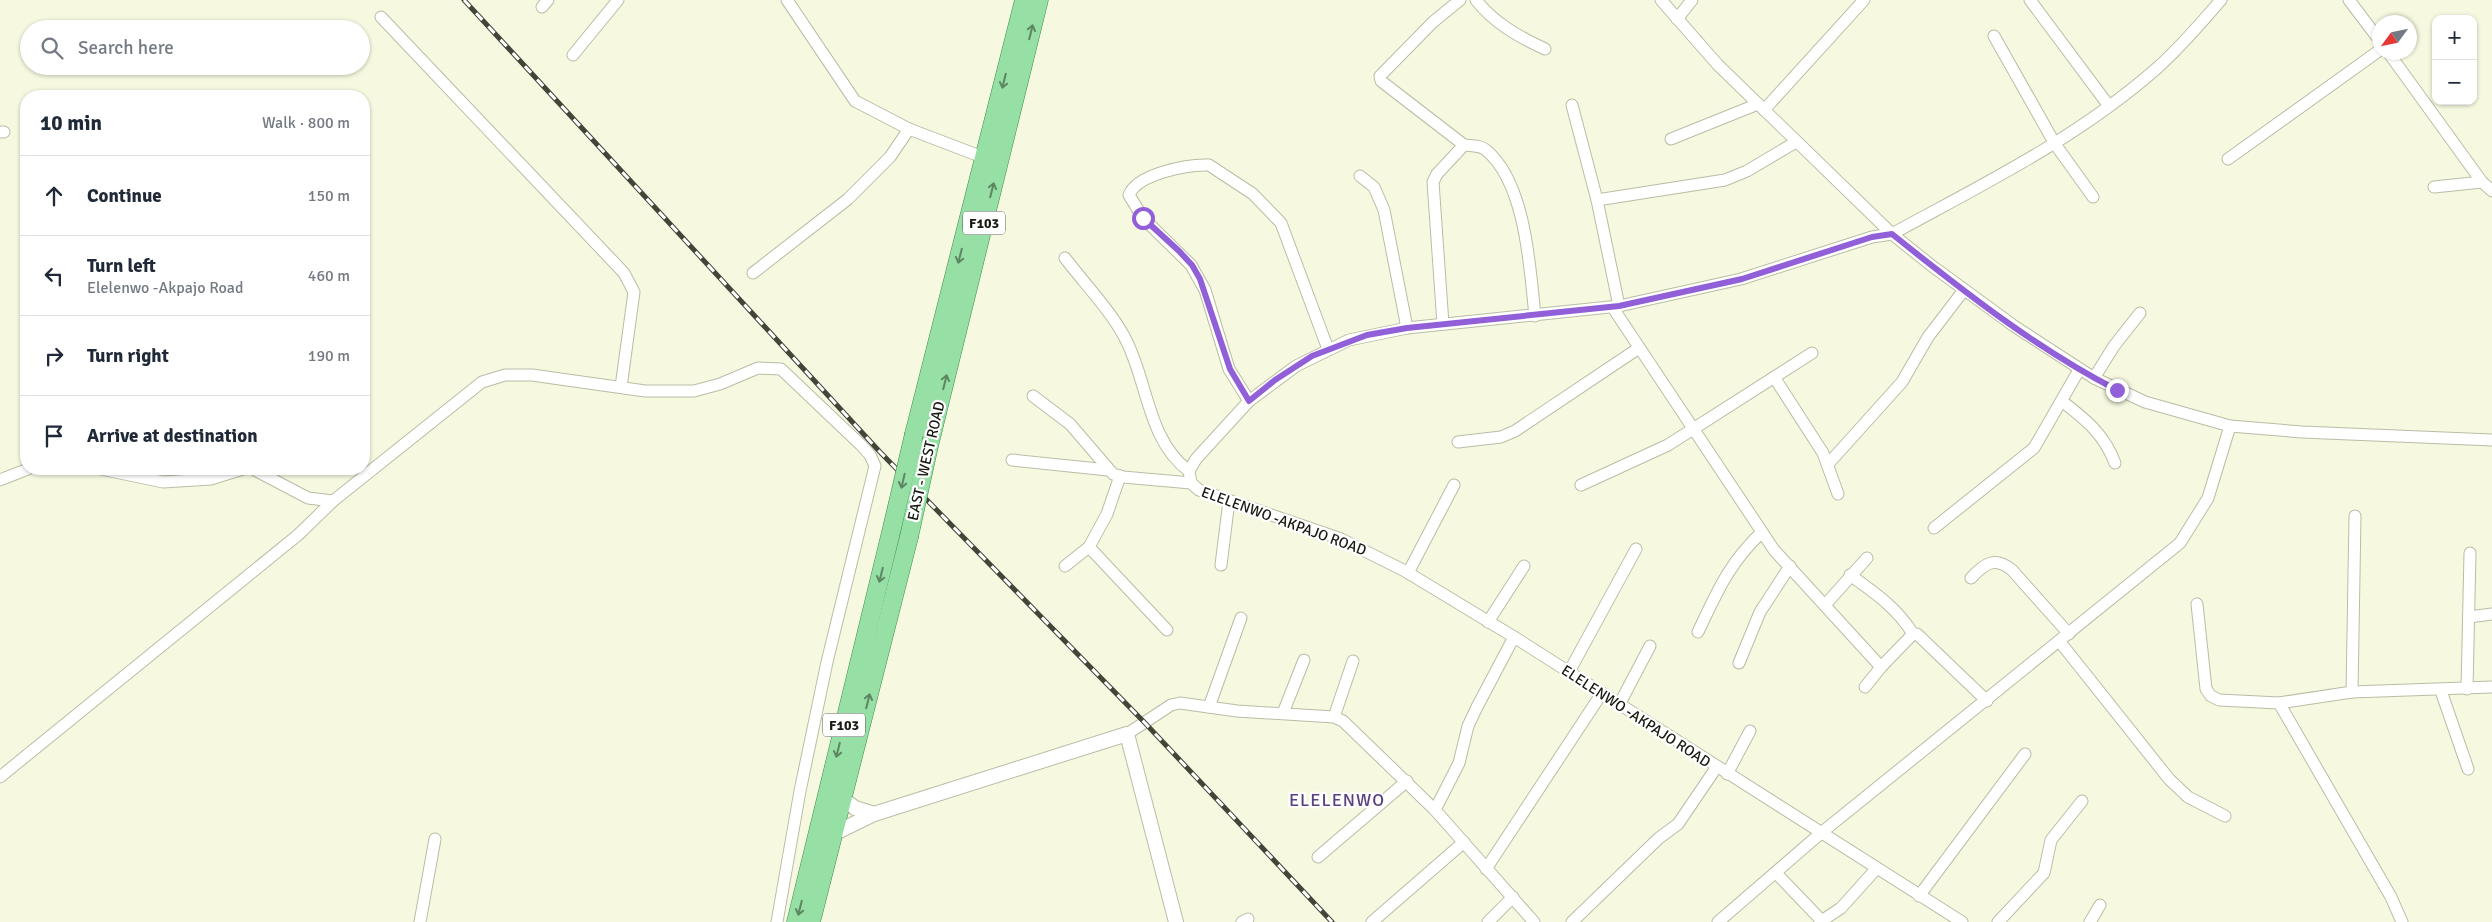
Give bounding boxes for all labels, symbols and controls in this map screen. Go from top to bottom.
north arrow [2372,15,2417,60]
map controls [2432,15,2477,105]
button: + [2432,15,2477,60]
search box [20,20,370,75]
one-way arrow [1027,25,1036,41]
icon: search [38,34,66,62]
text: Search here [78,36,174,60]
button: − [2432,60,2477,105]
one-way arrow [998,73,1008,89]
text: 10 min [40,110,102,136]
text: Walk · 800 m [262,113,350,133]
icon: ahead [40,182,68,210]
one-way arrow [988,183,997,199]
text: Continue [87,184,162,208]
text: 150 m [308,186,350,206]
route start [1132,207,1155,230]
road number: F103 [963,212,1005,234]
one-way arrow [955,247,964,263]
text: Turn left [87,254,156,278]
icon: left [40,262,68,290]
text: 460 m [308,266,350,286]
text: Elelenwo -Akpajo Road [87,278,243,298]
icon: right [40,342,68,370]
text: Turn right [87,344,169,368]
text: 190 m [308,346,350,366]
one-way arrow [941,375,950,391]
route end [2106,379,2129,402]
street label: EAST - WEST ROAD [904,400,948,522]
icon: arrive [40,422,68,450]
text: Arrive at destination [87,424,258,448]
one-way arrow [898,473,907,489]
street label: ELELENWO -AKPAJO ROAD [1199,483,1369,559]
one-way arrow [876,567,885,583]
street label: ELELENWO -AKPAJO ROAD [1558,661,1714,771]
one-way arrow [863,693,873,709]
road number: F103 [823,714,865,736]
one-way arrow [833,742,842,758]
district label: ELELENWO [1289,789,1385,811]
one-way arrow [795,899,804,915]

